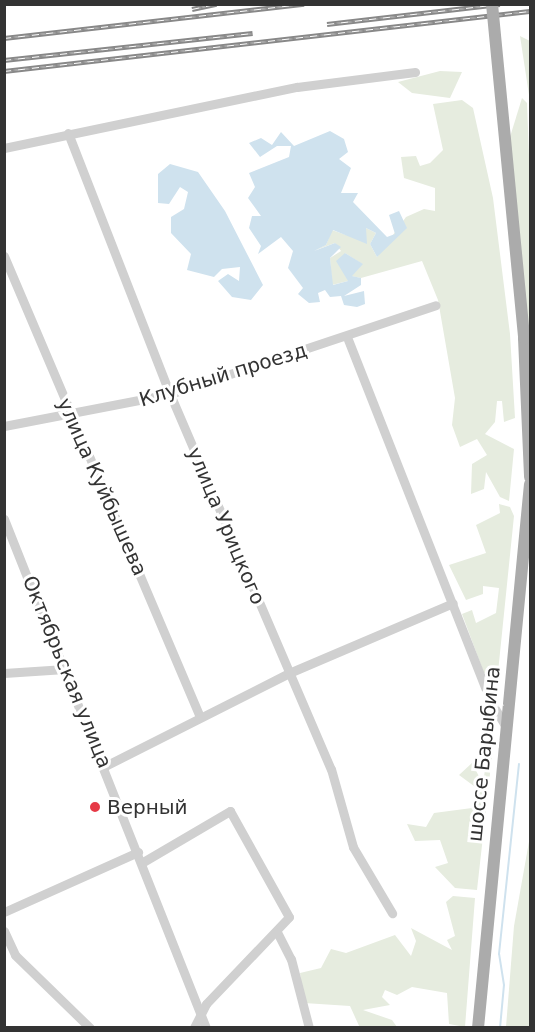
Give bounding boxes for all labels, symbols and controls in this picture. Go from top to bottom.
street label: Клубный проезд [136,338,310,412]
street label: улица Куйбышева [52,395,152,579]
street label: улица Урицкого [182,444,270,608]
street label: Октябрьская улица [17,572,117,772]
street label: шоссе Барыбина [463,665,505,843]
place label: Верный [107,795,188,819]
marker: Верный [88,800,102,814]

